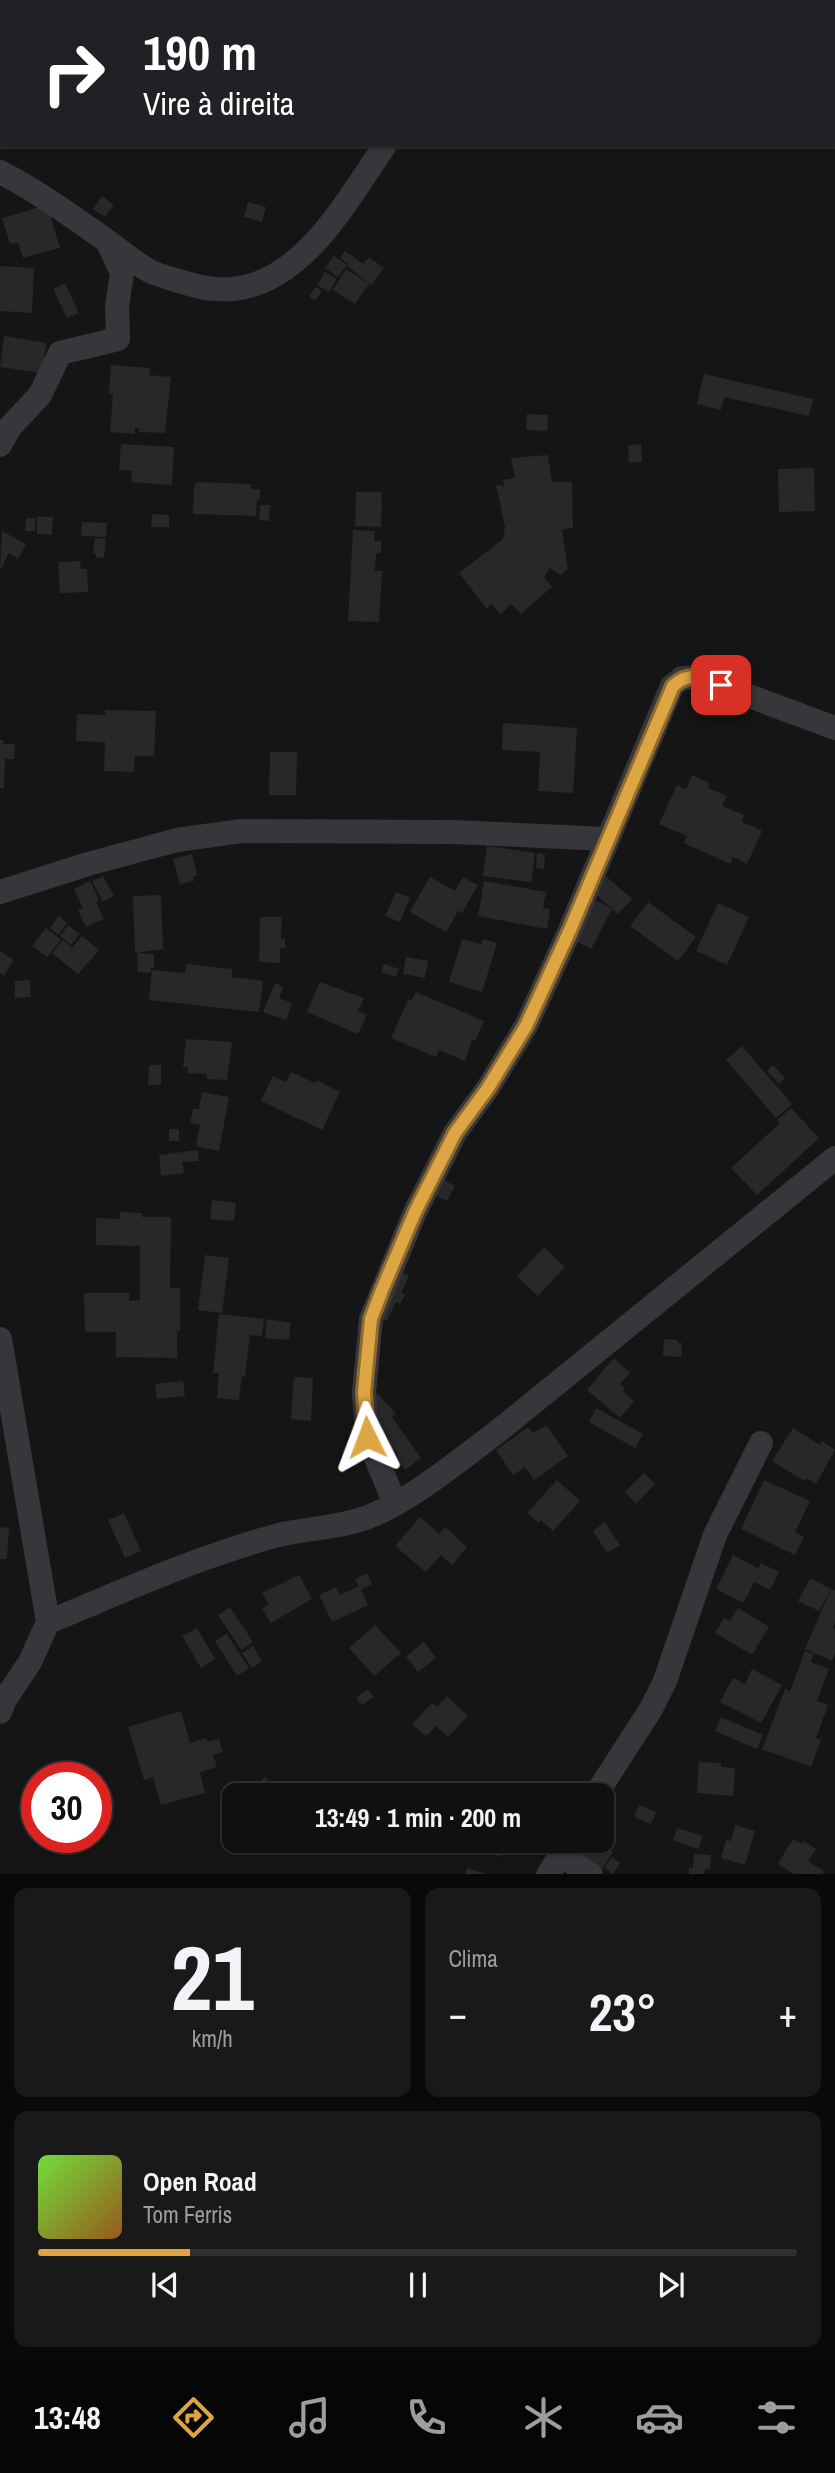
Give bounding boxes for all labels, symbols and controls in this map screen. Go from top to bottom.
text: 190 m [143,19,257,85]
icon: right [28,28,119,119]
text: Vire à direita [143,82,294,125]
pin [691,655,751,715]
icon: arrive [702,666,740,704]
position arrow [330,1400,404,1474]
speed limit sign: 30 [21,1762,112,1853]
text: 13:49 · 1 min · 200 m [315,1800,521,1835]
text: 21 [171,1916,254,2038]
text: Clima [449,1943,498,1974]
text: 23° [589,1977,657,2047]
text: − [449,1988,467,2039]
text: + [779,1988,797,2039]
text: km/h [192,2023,233,2054]
text: Open Road [143,2164,257,2199]
text: Tom Ferris [143,2199,232,2230]
icon: previous [146,2266,184,2304]
icon: pause [399,2266,437,2304]
icon: next [652,2266,690,2304]
icon: directions [169,2393,218,2442]
icon: music [285,2393,334,2442]
icon: phone [402,2393,451,2442]
icon: climate [519,2393,568,2442]
icon: car [635,2393,684,2442]
icon: filters [752,2393,801,2442]
text: 13:48 [34,2396,101,2439]

